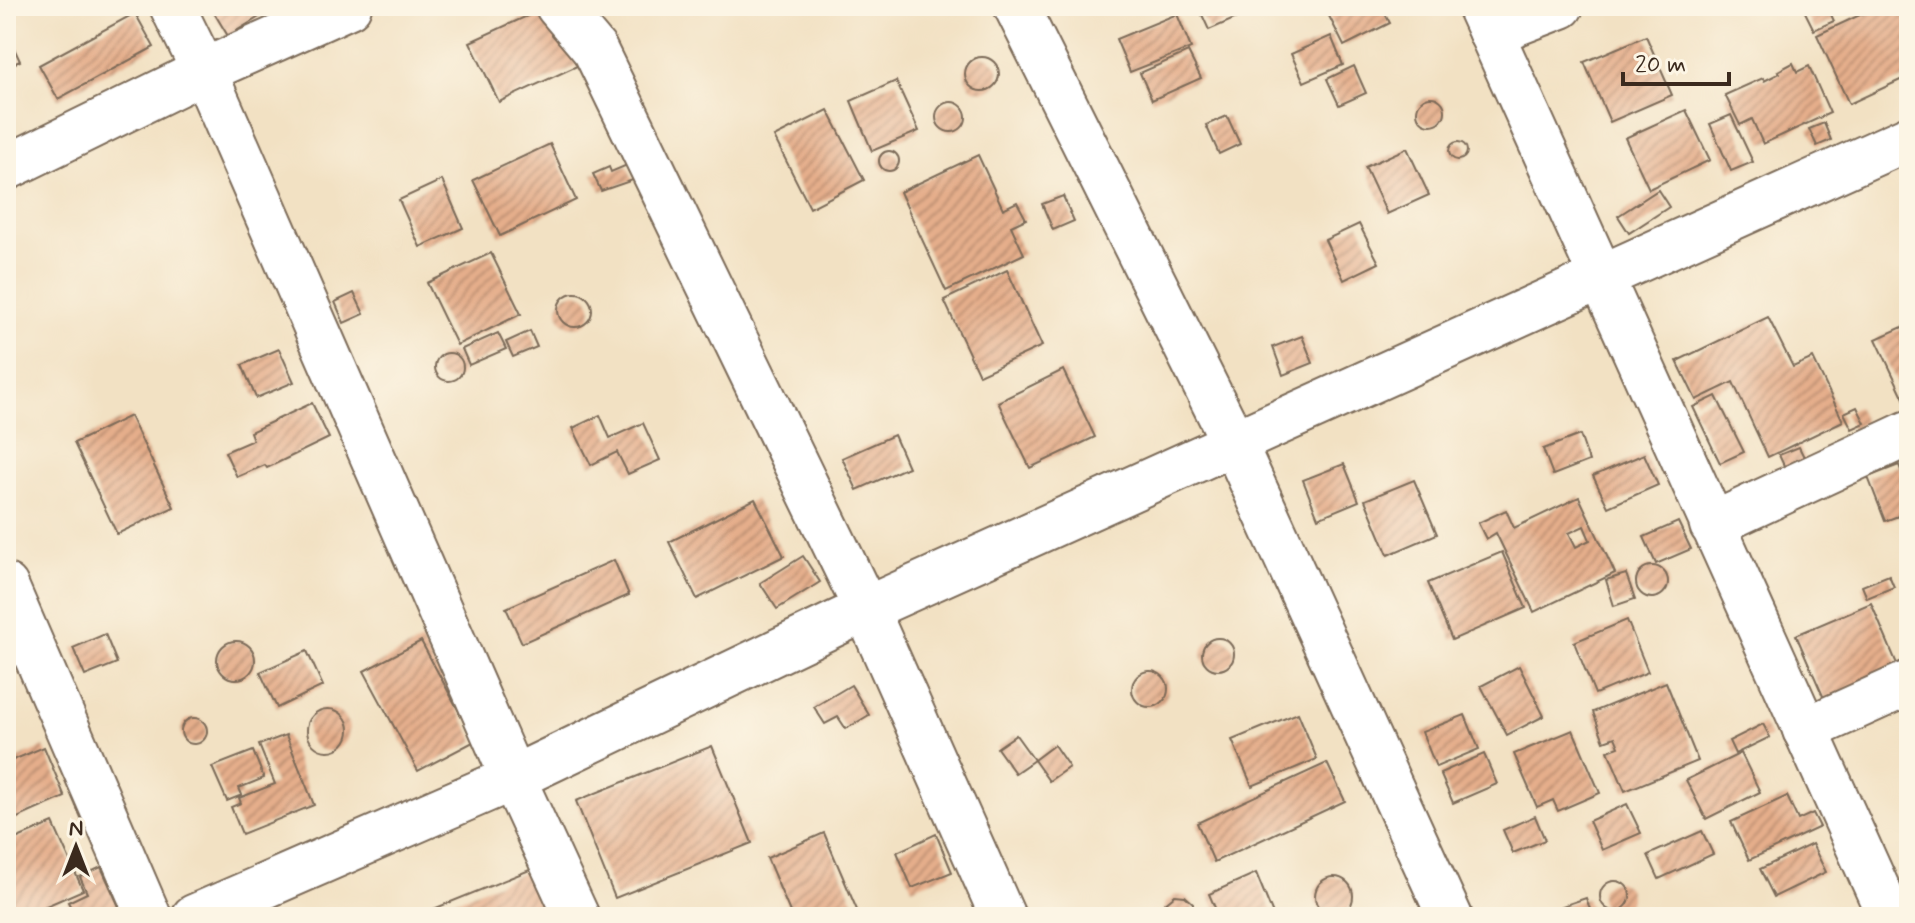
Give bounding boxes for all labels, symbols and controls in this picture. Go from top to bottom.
scale bar [1623,36,1729,86]
text: 20 m [1635,50,1686,81]
north arrow [36,807,116,887]
text: N [69,815,83,843]

